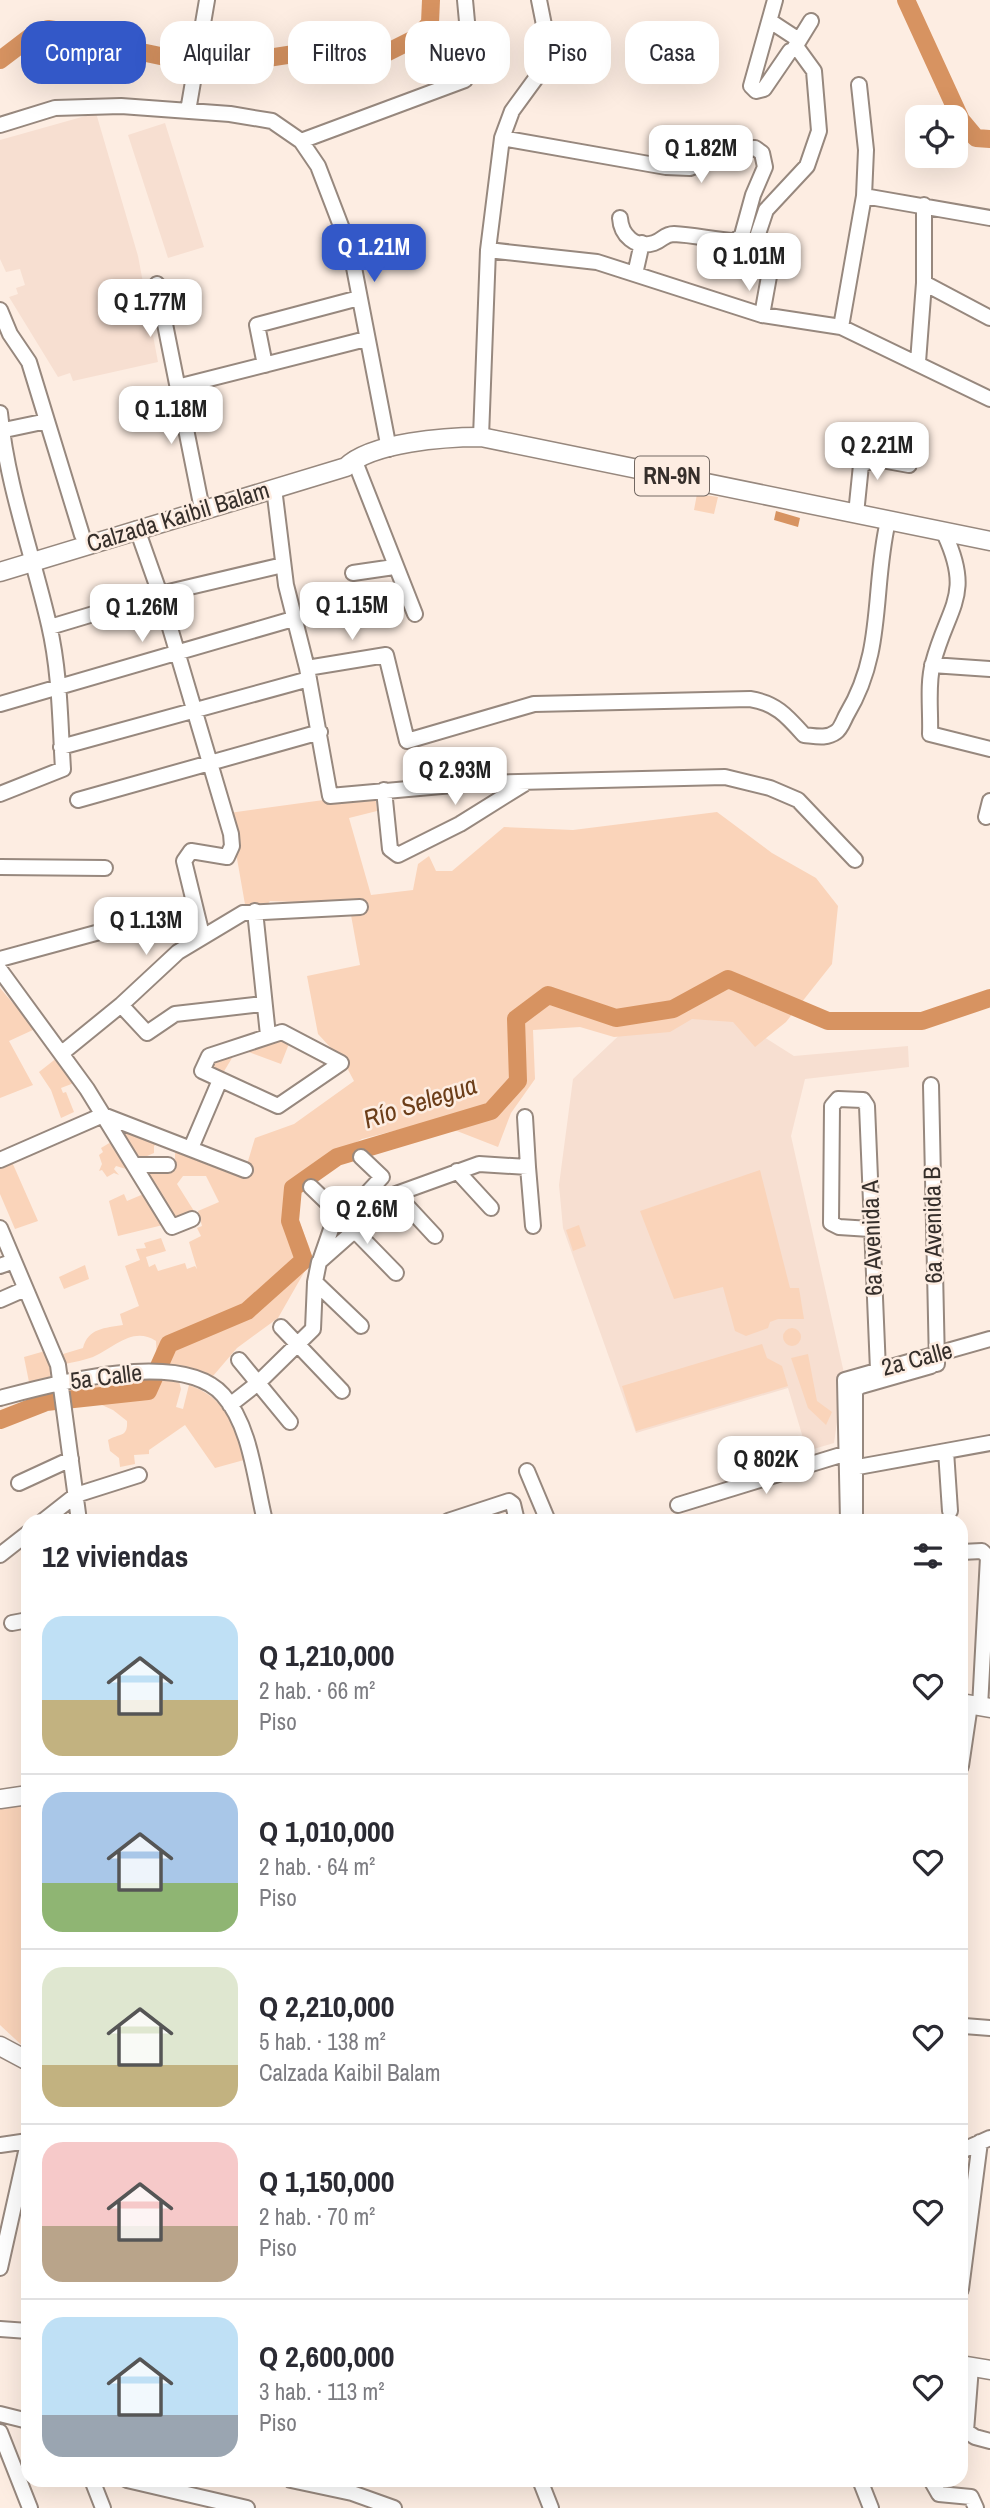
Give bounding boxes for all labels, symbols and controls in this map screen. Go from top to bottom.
chip: Comprar [21,21,146,84]
chip: Alquilar [160,21,274,84]
chip: Filtros [288,21,391,84]
chip: Nuevo [405,21,510,84]
chip: Piso [524,21,611,84]
chip: Casa [625,21,719,84]
map controls [905,105,968,168]
button: locate [905,105,968,168]
pin: Q 1.82M [636,125,766,185]
text: Q 1.82M [665,132,737,163]
pin: Q 1.21M [309,224,439,284]
text: Q 1.21M [338,231,410,262]
pin: Q 1.01M [684,233,814,293]
text: Q 1.01M [713,240,785,271]
pin: Q 1.77M [85,280,215,339]
text: Q 1.77M [114,286,186,317]
pin: Q 1.18M [106,386,236,446]
text: Q 1.18M [135,393,207,424]
pin: Q 2.21M [812,422,942,482]
text: Q 2.21M [841,429,913,460]
road number: RN-9N [635,456,709,496]
street label: Calzada Kaibil Balam [83,473,273,559]
pin: Q 1.15M [287,582,417,642]
pin: Q 1.26M [77,584,207,644]
text: Q 1.15M [316,589,388,620]
text: Q 1.26M [106,591,178,622]
pin: Q 2.93M [390,748,520,807]
text: Q 2.93M [419,754,491,785]
pin: Q 1.13M [81,898,211,957]
text: Q 1.13M [110,904,182,935]
water label: Río Selegua [359,1067,481,1136]
street label: 6a Avenida B [915,1166,949,1284]
street label: 6a Avenida A [853,1179,889,1296]
pin: Q 2.6M [310,1186,424,1246]
text: Q 2.6M [336,1193,398,1224]
street label: 2a Calle [878,1333,956,1383]
street label: 5a Calle [68,1356,144,1396]
pin: Q 802K [709,1436,823,1496]
text: Q 802K [734,1443,799,1474]
text: 12 viviendas [42,1536,188,1576]
icon: filters [909,1537,947,1575]
text: Q 1,210,000 [259,1635,394,1675]
icon: home [98,1644,182,1728]
icon: heart [909,1667,947,1705]
text: 2 hab. · 66 m² [259,1675,375,1706]
text: Piso [259,1706,297,1737]
text: Q 1,010,000 [259,1811,394,1851]
icon: home [98,1820,182,1904]
icon: heart [909,1843,947,1881]
text: 2 hab. · 64 m² [259,1851,375,1882]
text: Piso [259,1882,297,1913]
text: Q 2,210,000 [259,1986,394,2026]
icon: home [98,1995,182,2079]
icon: heart [909,2018,947,2056]
text: 5 hab. · 138 m² [259,2026,386,2057]
text: Calzada Kaibil Balam [259,2057,440,2088]
text: Q 1,150,000 [259,2161,394,2201]
icon: home [98,2170,182,2254]
icon: heart [909,2193,947,2231]
text: 2 hab. · 70 m² [259,2201,375,2232]
text: Piso [259,2232,297,2263]
text: Q 2,600,000 [259,2336,394,2376]
icon: home [98,2345,182,2429]
icon: heart [909,2368,947,2406]
text: 3 hab. · 113 m² [259,2376,385,2407]
text: Piso [259,2407,297,2438]

